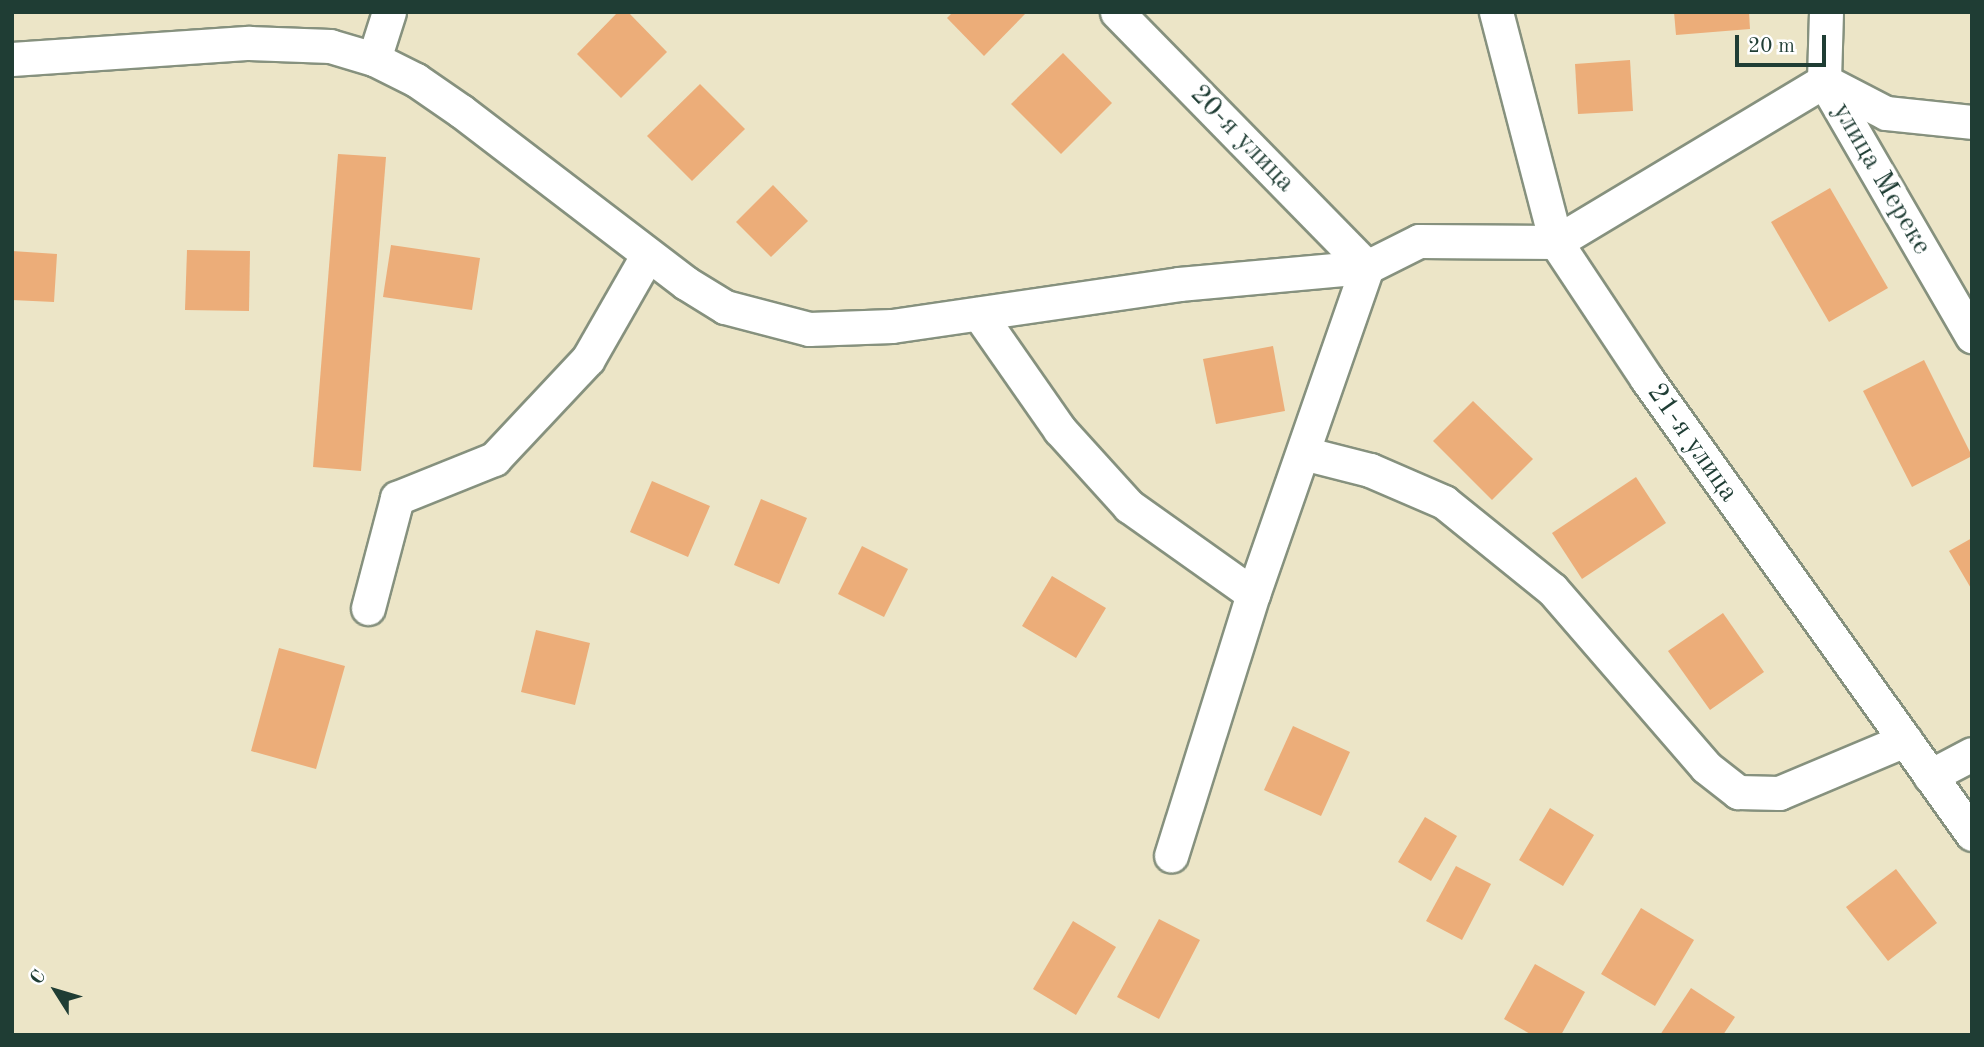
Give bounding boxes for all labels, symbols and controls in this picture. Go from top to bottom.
scale bar [1739,21,1830,65]
text: 20 m [1748,36,1795,57]
street label: 20-я улица [1182,78,1302,200]
street label: улица Мереке [1824,97,1938,261]
street label: 21-я улица [1639,377,1745,509]
north arrow [21,956,91,1026]
text: С [27,967,50,989]

